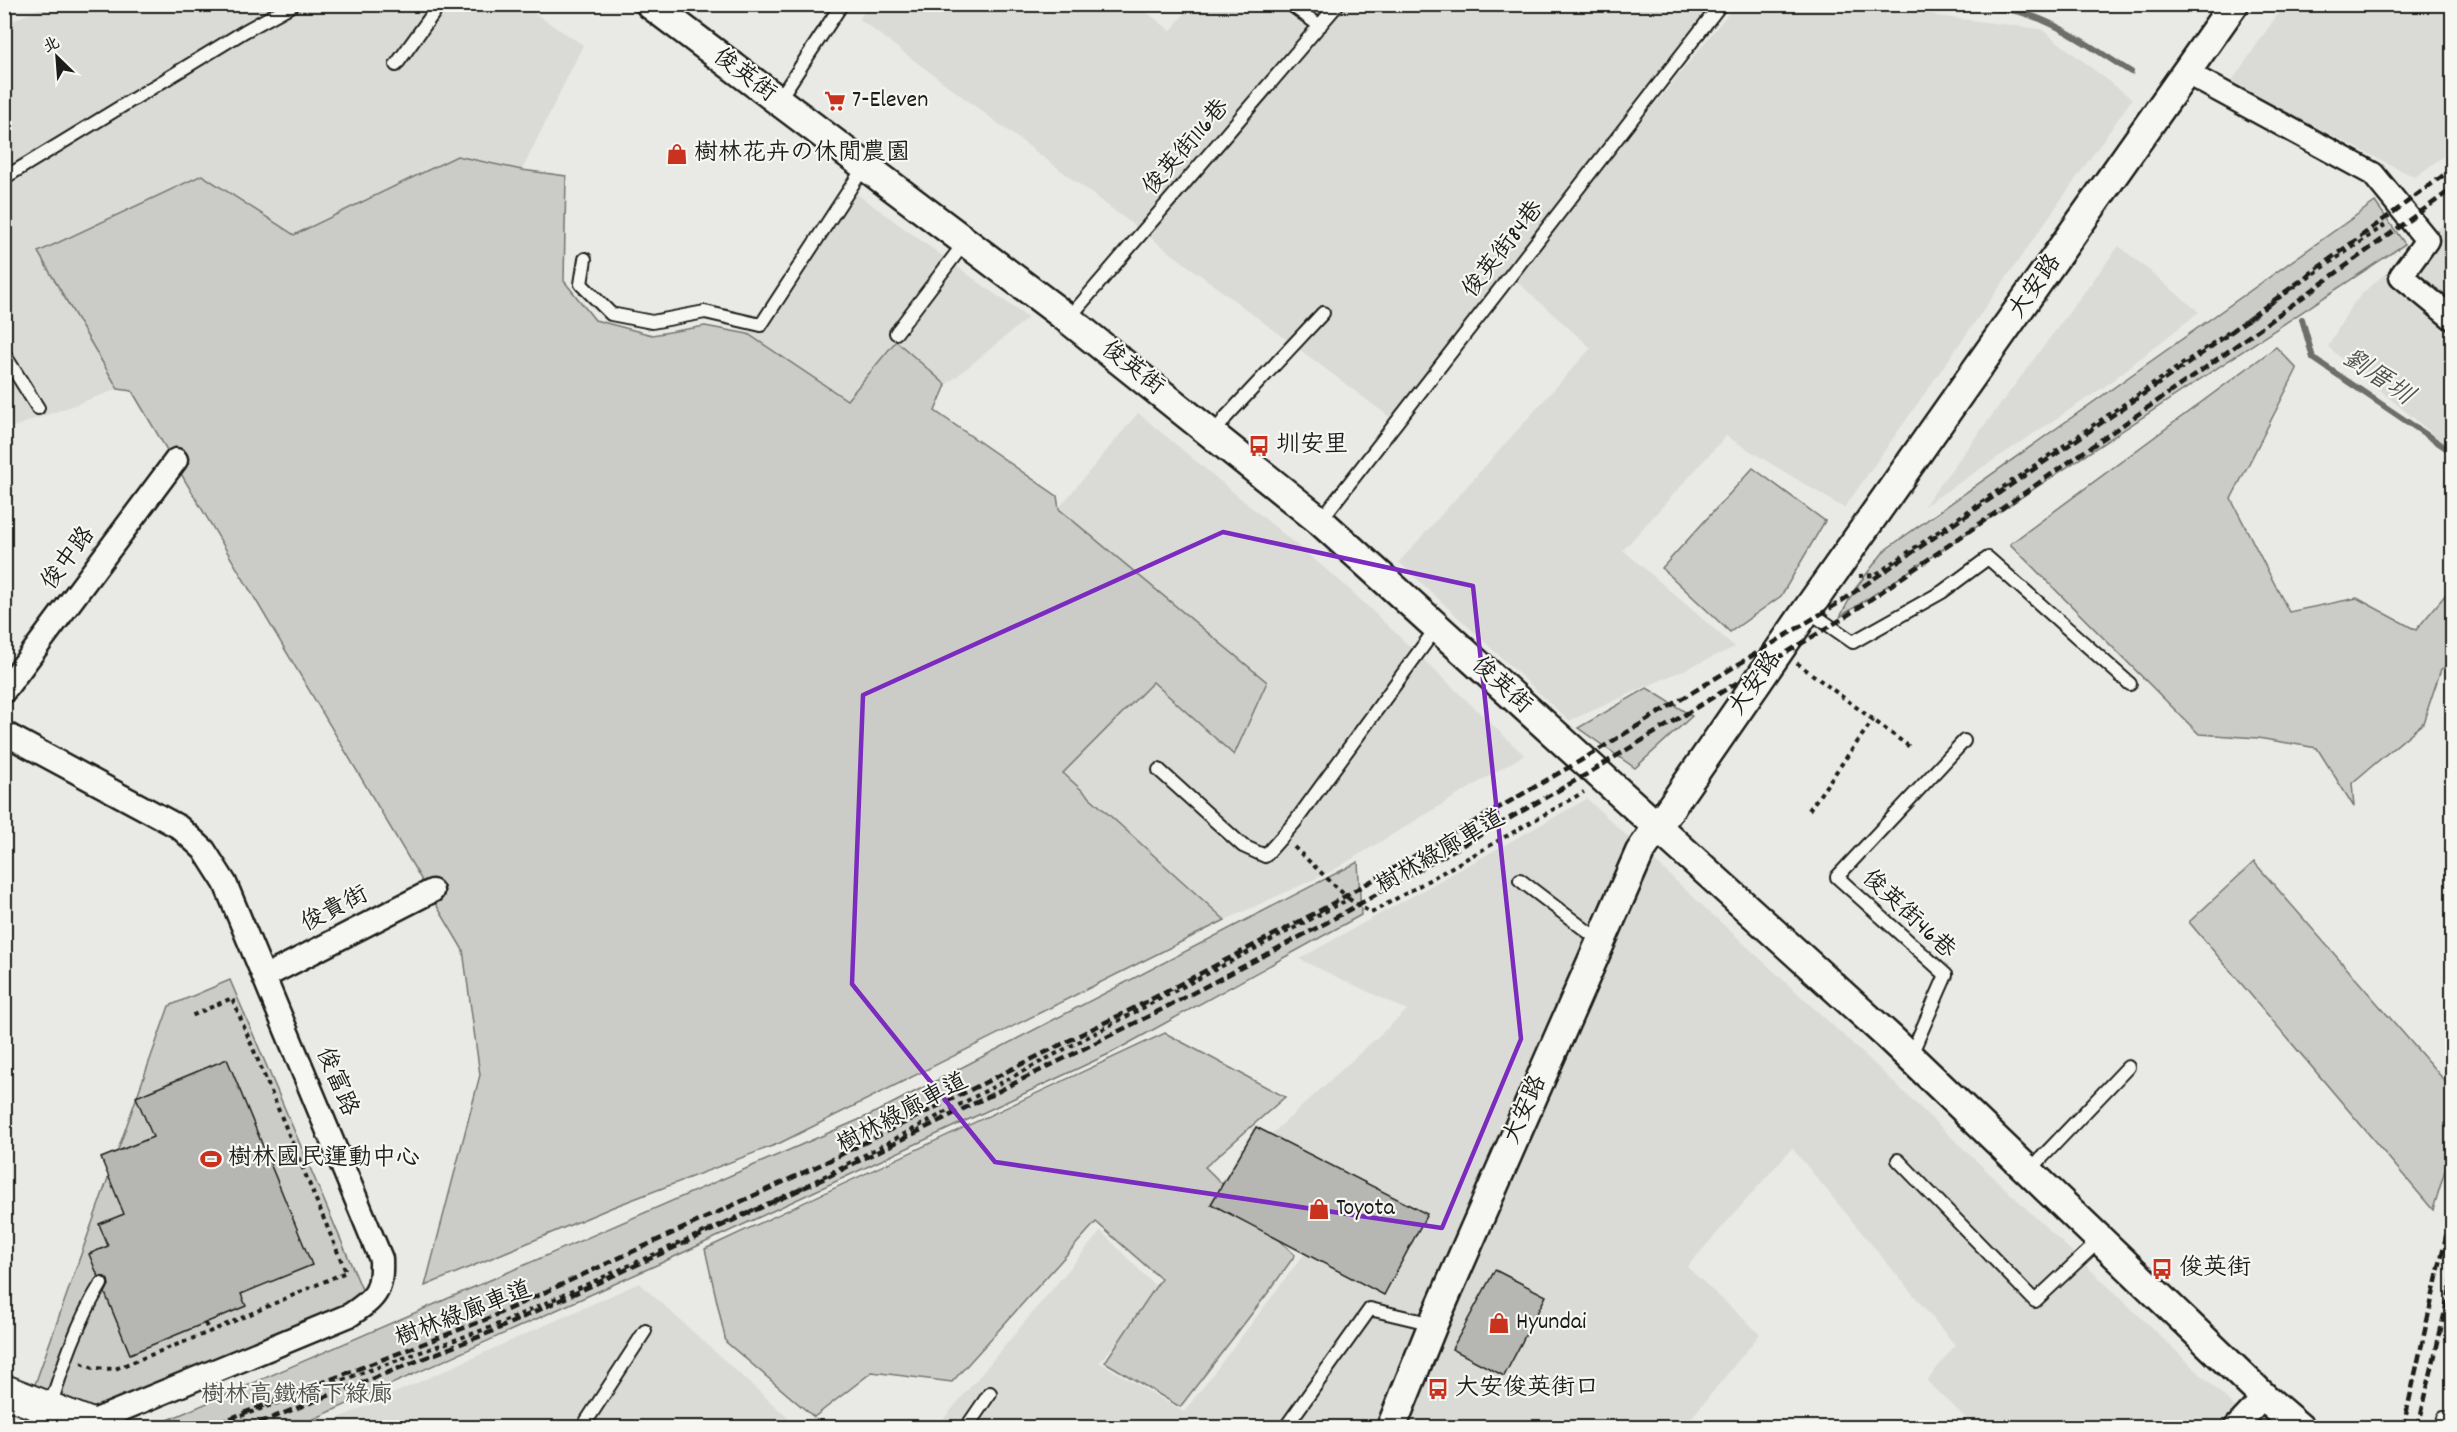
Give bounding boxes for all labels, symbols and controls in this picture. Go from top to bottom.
north arrow [27,27,87,87]
text: 北 [40,32,64,59]
street label: 俊英街 [705,41,783,111]
place label: 7-Eleven [852,84,928,118]
supermarket icon: 7-Eleven [823,89,847,113]
street label: 俊英街116巷 [1135,92,1239,204]
place label: 樹林花卉の休閒農園 [694,137,910,171]
shop icon: 樹林花卉の休閒農園 [665,142,689,166]
street label: 俊英街84巷 [1455,194,1553,306]
street label: 大安路 [2001,248,2071,326]
street label: 俊英街 [1093,333,1171,405]
water label: 劉厝圳 [2334,341,2422,417]
place label: 圳安里 [1276,429,1348,463]
bus stop icon: 圳安里 [1247,434,1271,458]
street label: 俊中路 [34,520,104,598]
street label: 大安路 [1721,645,1791,723]
street label: 俊英街 [1463,649,1539,723]
street label: 樹林綠廊車道 [1370,802,1512,904]
street label: 俊英街46巷 [1853,862,1963,968]
street label: 俊貴街 [295,879,375,941]
street label: 俊富路 [306,1042,366,1122]
street label: 樹林綠廊車道 [831,1065,975,1163]
street label: 大安路 [1496,1070,1556,1150]
place label: 樹林國民運動中心 [228,1142,420,1176]
sports icon: 樹林國民運動中心 [199,1147,223,1171]
place label: Toyota [1336,1192,1395,1226]
shop icon: Toyota [1307,1197,1331,1221]
place label: 俊英街 [2179,1252,2251,1286]
bus stop icon: 俊英街 [2150,1257,2174,1281]
street label: 樹林綠廊車道 [391,1273,537,1357]
place label: Hyundai [1516,1306,1586,1340]
shop icon: Hyundai [1487,1311,1511,1335]
place label: 大安俊英街口 [1455,1372,1599,1406]
bus stop icon: 大安俊英街口 [1426,1377,1450,1401]
park label: 樹林高鐵橋下綠廊 [201,1379,393,1413]

